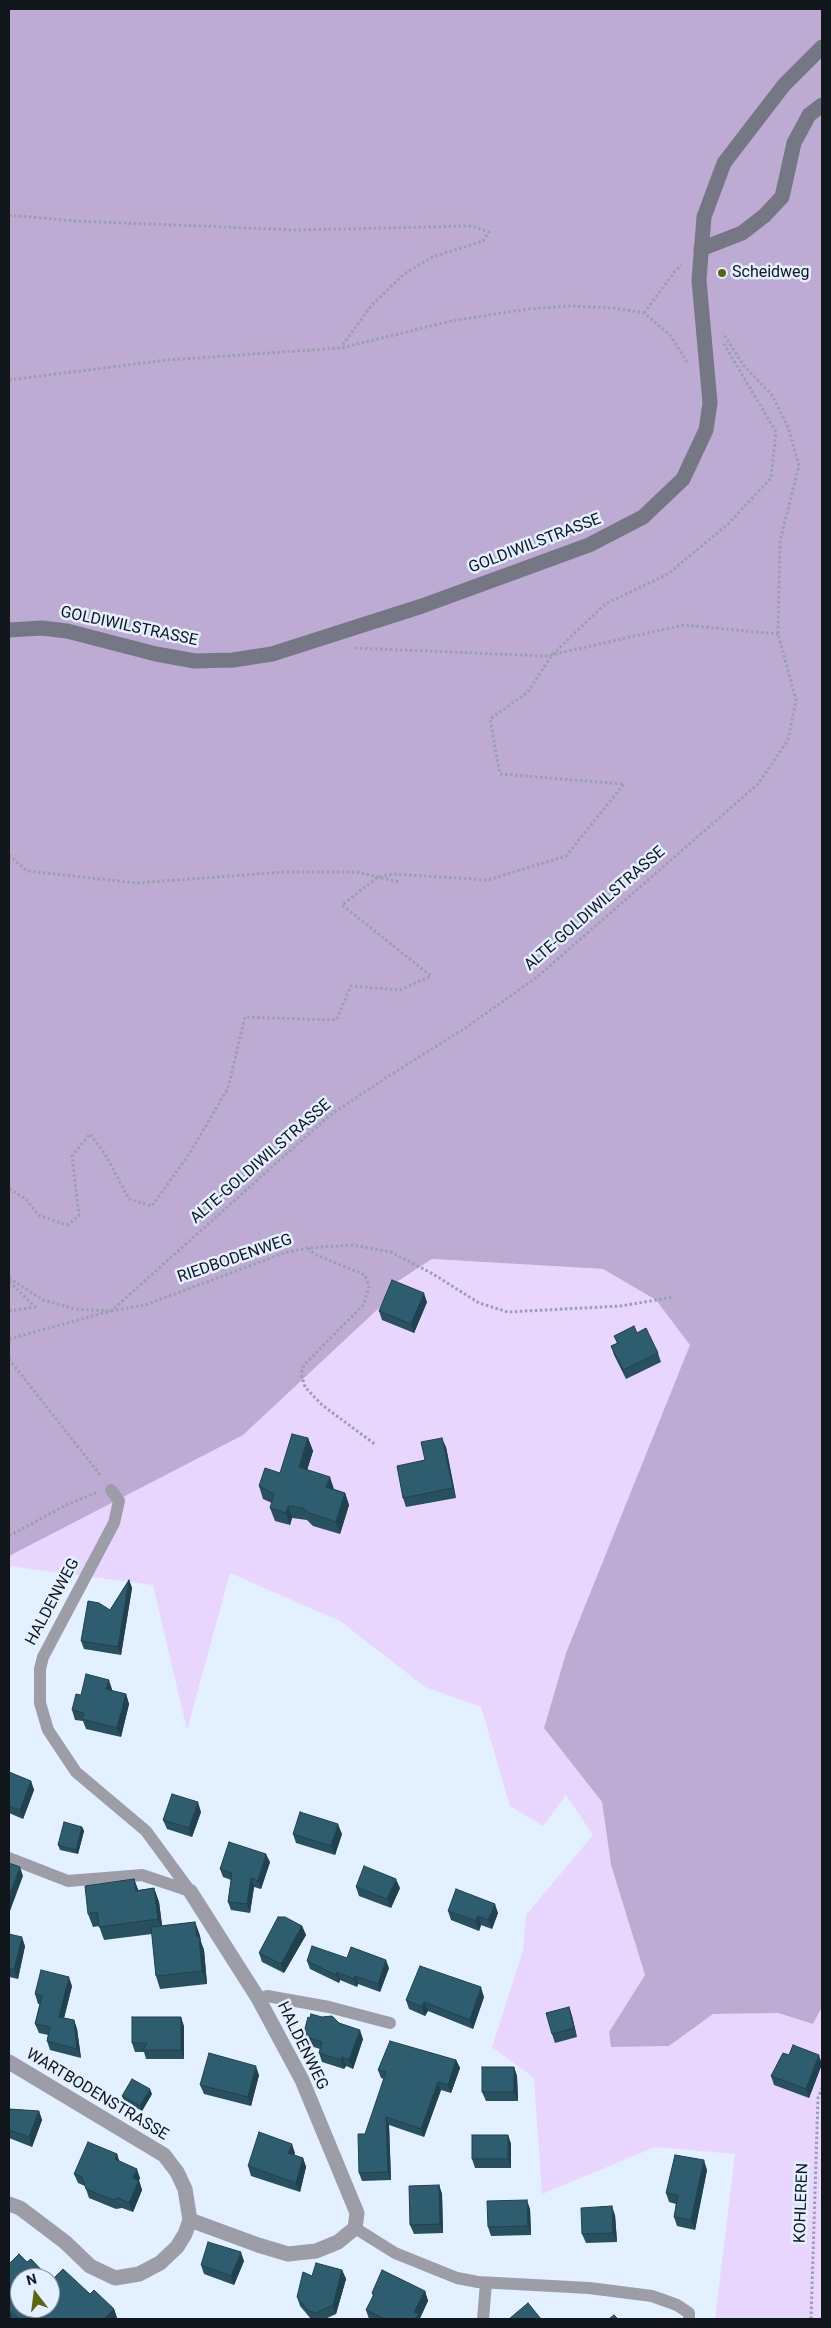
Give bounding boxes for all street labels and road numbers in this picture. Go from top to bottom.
street label: GOLDIWILSTRASSE [466,510,604,578]
street label: GOLDIWILSTRASSE [59,603,199,651]
street label: ALTE-GOLDIWILSTRASSE [521,843,669,975]
street label: ALTE-GOLDIWILSTRASSE [187,1096,335,1228]
street label: RIEDBODENWEG [175,1230,295,1288]
street label: HALDENWEG [22,1555,84,1649]
street label: HALDENWEG [272,1999,332,2093]
street label: WARTBODENSTRASSE [22,2045,172,2145]
street label: KOHLEREN [791,2163,813,2243]

